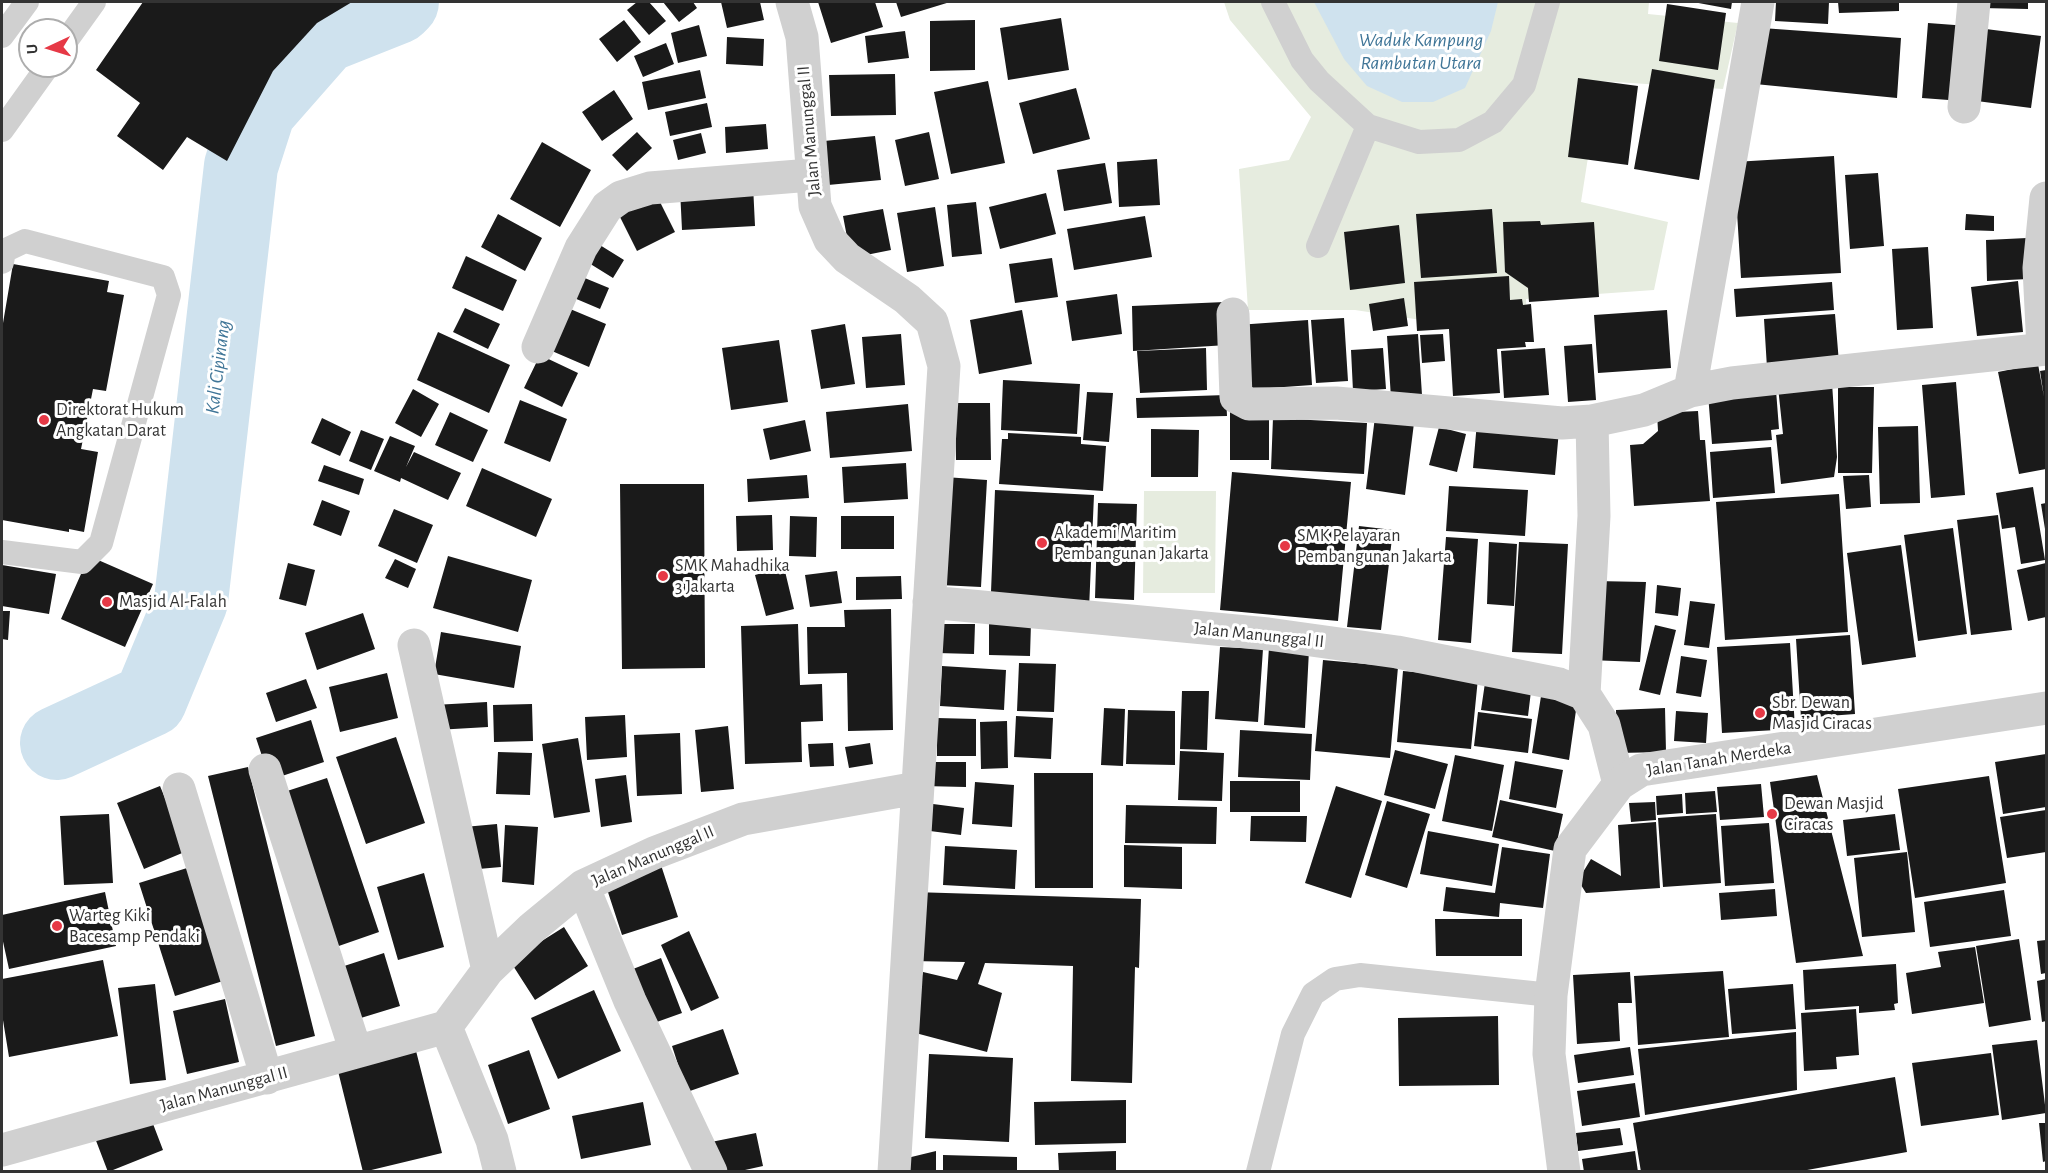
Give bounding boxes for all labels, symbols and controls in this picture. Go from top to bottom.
north arrow [18,18,78,78]
water label: Waduk Kampung Rambutan Utara [1359,28,1483,75]
text: U [24,43,40,55]
street label: Jalan Manunggal II [793,65,825,197]
water label: Kali Cipinang [200,319,236,415]
place label: Direktorat Hukum Angkatan Darat [56,399,184,442]
marker: Direktorat Hukum Angkatan Darat [37,413,51,427]
place label: Akademi Maritim Pembangunan Jakarta [1054,522,1209,564]
place label: SMK Pelayaran Pembangunan Jakarta [1297,525,1452,568]
marker: Akademi Maritim Pembangunan Jakarta [1035,536,1049,550]
marker: SMK Pelayaran Pembangunan Jakarta [1278,539,1292,553]
place label: SMK Mahadhika 3 Jakarta [675,555,790,598]
marker: SMK Mahadhika 3 Jakarta [656,569,670,583]
place label: Masjid Al-Falah [119,591,227,613]
marker: Masjid Al-Falah [100,595,114,609]
street label: Jalan Manunggal II [1193,617,1325,653]
place label: Sbr. Dewan Masjid Ciracas [1772,692,1872,734]
marker: Sbr. Dewan Masjid Ciracas [1753,706,1767,720]
street label: Jalan Tanah Merdeka [1645,737,1793,781]
place label: Dewan Masjid Ciracas [1784,793,1884,836]
marker: Dewan Masjid Ciracas [1765,807,1779,821]
street label: Jalan Manunggal II [589,821,717,891]
place label: Warteg Kiki Bacesamp Pendaki [69,905,200,948]
marker: Warteg Kiki Bacesamp Pendaki [50,919,64,933]
street label: Jalan Manunggal II [158,1062,290,1116]

